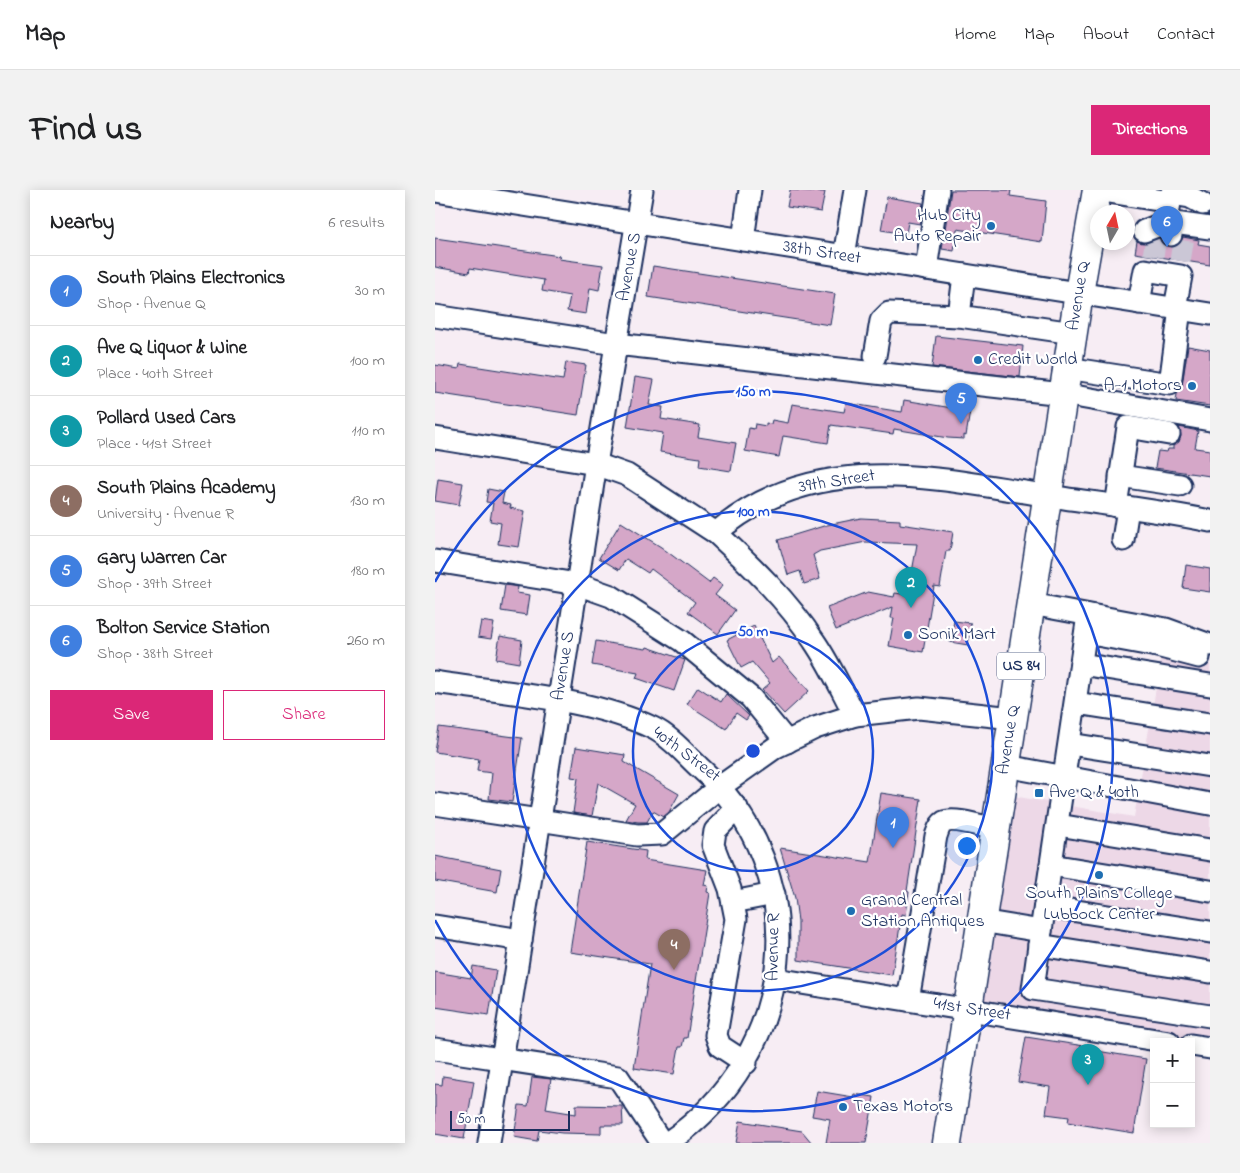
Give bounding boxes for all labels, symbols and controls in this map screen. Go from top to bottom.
text: Map [25,17,66,52]
text: Home [955,22,996,48]
text: Map [1024,22,1055,48]
text: About [1083,22,1129,48]
text: Contact [1157,22,1215,48]
text: Find us [30,105,142,156]
button: Directions [1091,105,1210,155]
place label: Hub City Auto Repair [893,203,981,250]
north arrow [1090,205,1135,250]
pin: 6 [1151,206,1183,247]
text: Nearby [50,208,114,238]
text: 6 results [328,211,385,235]
marker: Hub City Auto Repair [985,220,997,232]
street label: Avenue S [611,230,649,304]
street label: 38th Street [781,234,863,272]
street label: Avenue Q [1061,259,1097,333]
text: South Plains Electronics [97,265,285,292]
text: 1 [63,279,69,303]
text: 30 m [355,279,385,303]
text: Shop · Avenue Q [97,292,205,316]
text: Ave Q Liquor & Wine [97,335,247,362]
place label: Credit World [988,347,1077,373]
text: 2 [62,349,70,373]
text: 100 m [350,349,385,373]
marker: Credit World [972,354,984,366]
text: Place · 40th Street [97,362,213,386]
place label: A-1 Motors [1104,373,1182,399]
marker: A-1 Motors [1186,380,1198,392]
text: 150 m [735,381,771,403]
pin: 5 [945,383,977,424]
text: Pollard Used Cars [97,405,236,432]
text: 3 [63,419,69,443]
text: 110 m [351,419,385,443]
text: Place · 41st Street [97,432,212,456]
street label: 39th Street [797,463,877,501]
text: South Plains Academy [97,475,275,502]
text: 4 [63,489,69,513]
text: 130 m [350,489,385,513]
text: 100 m [736,501,770,523]
text: University · Avenue R [97,502,234,526]
text: Gary Warren Car [97,545,226,572]
text: 5 [61,559,71,583]
text: 180 m [351,559,385,583]
pin: 2 [895,567,927,608]
text: Shop · 39th Street [97,572,212,596]
text: Bolton Service Station [97,615,270,642]
text: 50 m [738,621,769,643]
place label: Sonik Mart [918,622,996,648]
text: 6 [62,629,70,653]
text: 260 m [347,629,385,653]
street label: Avenue S [546,629,582,703]
marker: Sonik Mart [902,629,914,641]
text: Shop · 38th Street [97,642,213,666]
road number: US 84 [997,652,1045,680]
button: Save [50,690,213,740]
button: Share [223,690,385,740]
street label: Avenue Q [991,703,1027,777]
street label: 40th Street [646,721,726,789]
centre of rings [744,742,762,760]
place label: Ave Q & 40th [1049,780,1139,806]
marker: Ave Q & 40th [1033,787,1045,799]
pin: 1 [877,807,909,848]
your location [954,833,980,859]
marker: South Plains College Lubbock Center [1093,869,1105,881]
place label: South Plains College Lubbock Center [1025,881,1173,928]
place label: Grand Central Station Antiques [861,888,985,935]
marker: Grand Central Station Antiques [845,905,857,917]
street label: Avenue R [760,913,788,981]
pin: 4 [658,929,690,970]
street label: 41st Street [931,991,1013,1029]
map controls [1150,1038,1195,1128]
button: + [1150,1038,1195,1083]
pin: 3 [1072,1044,1104,1085]
button: − [1150,1083,1195,1128]
place label: Texas Motors [853,1094,953,1120]
marker: Texas Motors [837,1101,849,1113]
scale bar [450,1108,570,1131]
text: 50 m [457,1109,485,1130]

